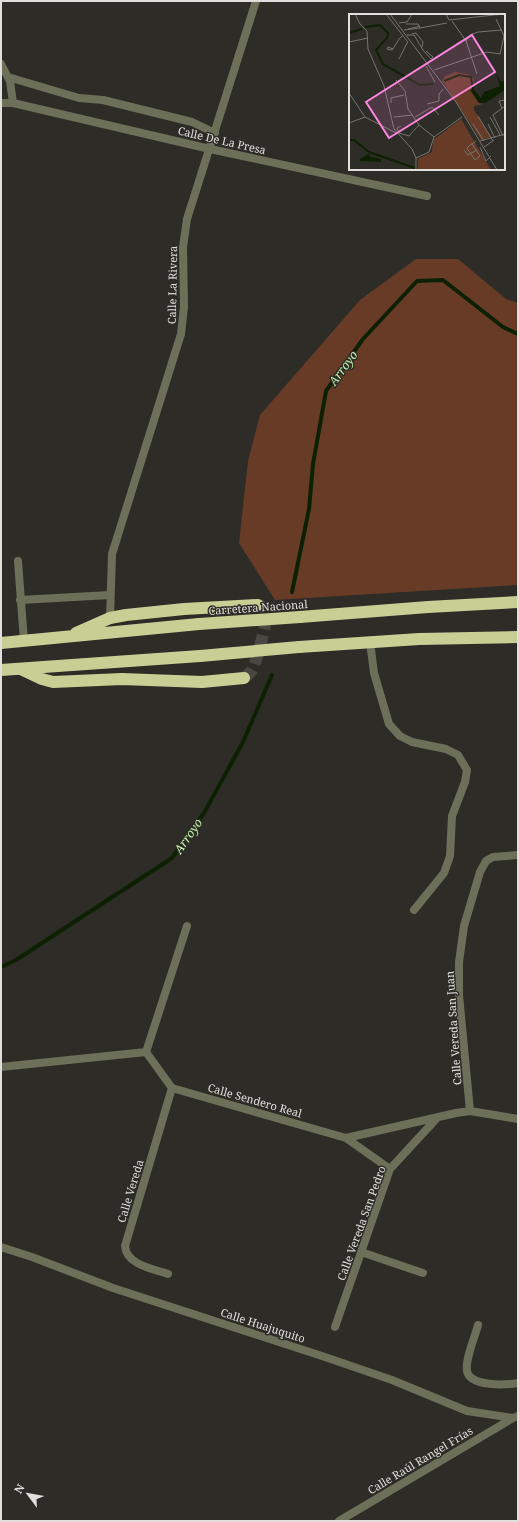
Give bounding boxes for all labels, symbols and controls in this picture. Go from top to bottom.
inset map [349,14,505,170]
street label: Calle De La Presa [176,123,268,157]
street label: Calle La Rivera [164,246,180,324]
water label: Arroyo [324,347,361,390]
street label: Carretera Nacional [208,596,309,618]
water label: Arroyo [169,815,206,858]
street label: Calle Vereda San Juan [442,970,464,1086]
street label: Calle Sendero Real [206,1079,304,1121]
street label: Calle Vereda [113,1158,147,1224]
street label: Calle Vereda San Pedro [333,1164,389,1282]
street label: Calle Huajuquito [219,1304,307,1346]
street label: Calle Raúl Rangel Frías [365,1423,475,1497]
north arrow [8,1474,48,1514]
text: N [10,1481,28,1496]

